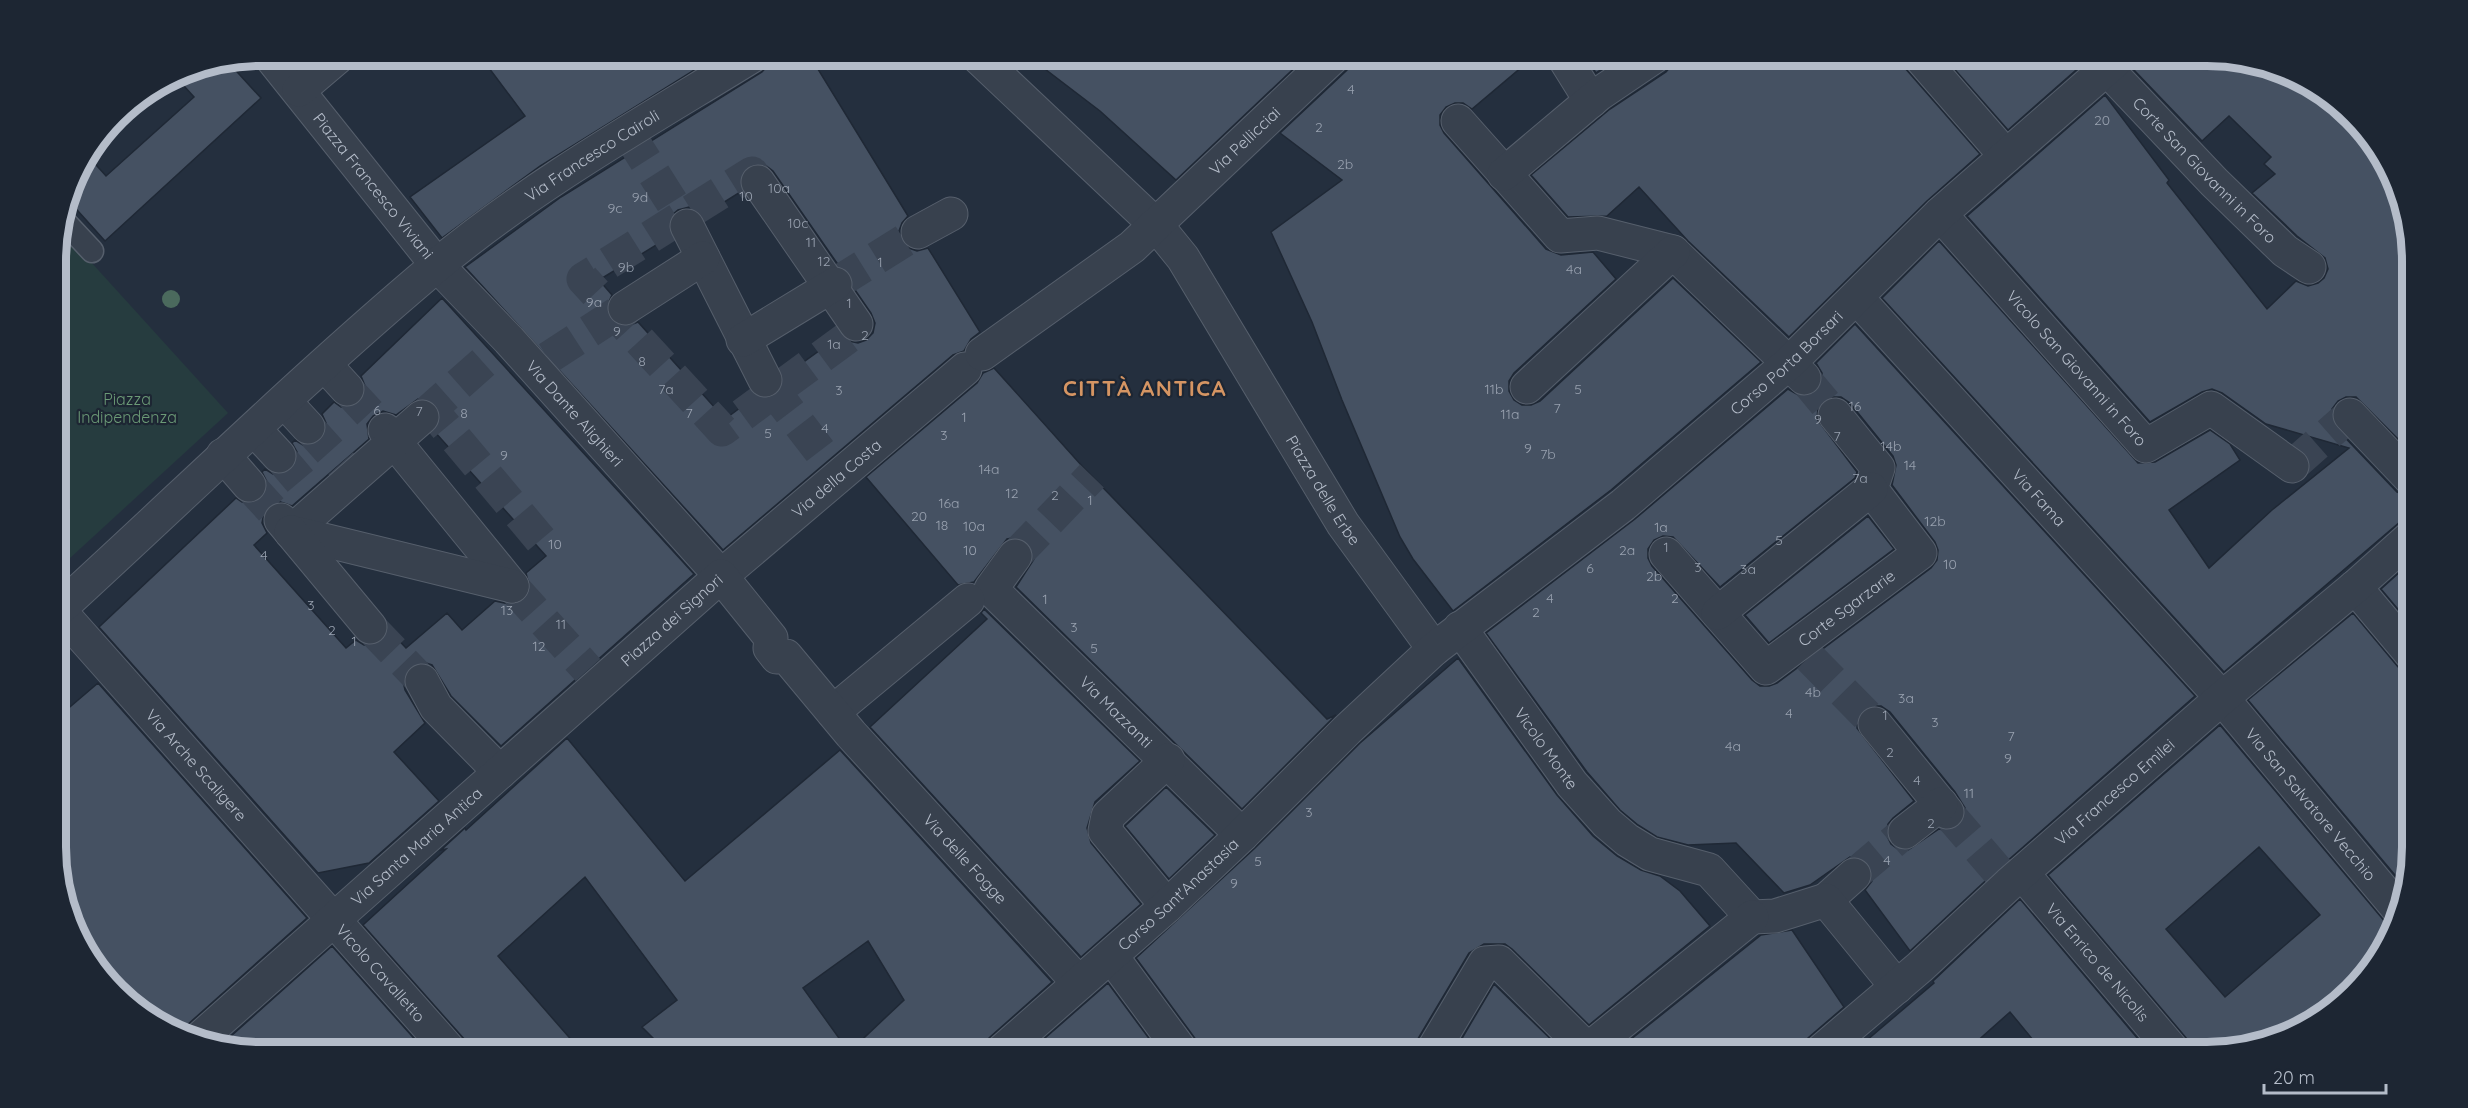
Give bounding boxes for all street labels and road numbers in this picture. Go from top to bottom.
street label: Corte San Giovanni in Foro [2129,93,2281,247]
street label: Via Pellicciai [1205,102,1284,179]
street label: Via Francesco Cairoli [521,105,663,206]
street label: Piazza Francesco Viviani [309,109,438,263]
street label: Vicolo San Giovanni in Foro [2002,286,2151,450]
street label: Corso Porta Borsari [1726,306,1847,419]
street label: Via Dante Alighieri [522,356,628,471]
street label: Piazza delle Erbe [1282,431,1365,549]
street label: Via della Costa [788,435,885,522]
street label: Via Fama [2008,465,2070,530]
street label: Corte Sgarzarie [1794,565,1899,651]
street label: Piazza dei Signori [616,569,727,670]
street label: Via Mazzanti [1075,671,1157,752]
street label: Vicolo Monte [1510,703,1582,793]
street label: Via Arche Scaligere [141,705,251,825]
street label: Via San Salvatore Vecchio [2241,724,2380,885]
street label: Via Francesco Emilei [2051,734,2178,850]
street label: Via Santa Maria Antica [347,783,486,910]
street label: Via delle Fogge [919,810,1011,908]
street label: Corso Sant'Anastasia [1113,834,1242,955]
street label: Via Enrico de Nicolis [2042,899,2154,1026]
street label: Vicolo Cavalletto [332,920,430,1026]

